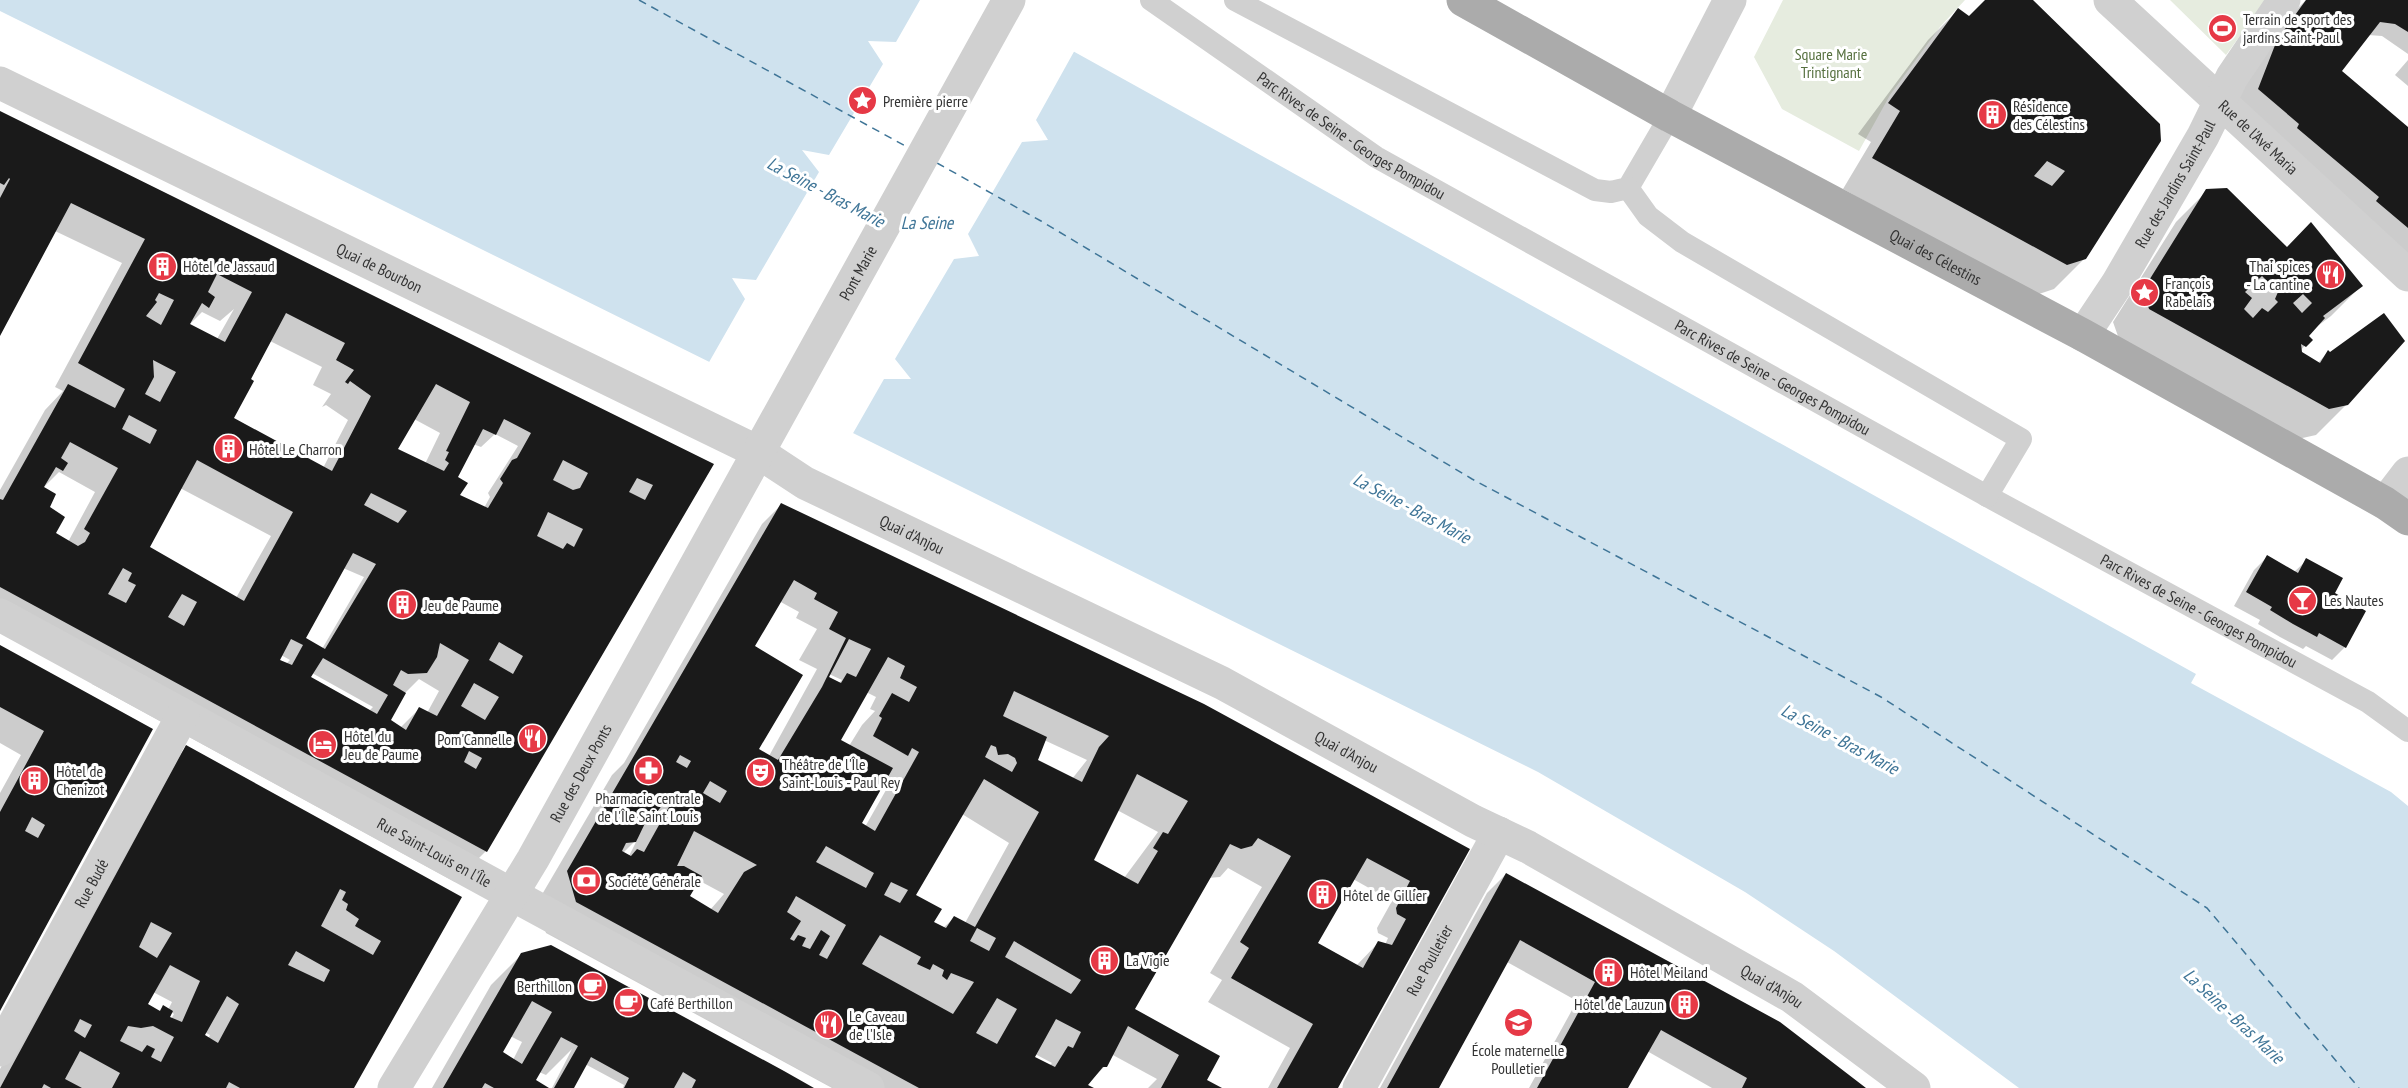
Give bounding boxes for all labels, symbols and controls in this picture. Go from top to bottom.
place label: Terrain de sport des jardins Saint-Paul [2243,9,2352,47]
sports icon: Terrain de sport des jardins Saint-Paul [2206,12,2238,44]
park label: Square Marie Trintignant [1795,44,1867,82]
street label: Parc Rives de Seine - Georges Pompidou [1253,67,1449,204]
place icon: Première pierre [846,85,878,117]
place label: Première pierre [883,91,968,111]
street label: Rue de l'Avé Maria [2215,95,2302,179]
place label: Résidence des Célestins [2013,96,2085,134]
building icon: Résidence des Célestins [1976,99,2008,131]
street label: Rue des Jardins Saint-Paul [2130,116,2219,251]
water label: La Seine - Bras Marie [763,151,890,233]
water label: La Seine [901,211,955,234]
street label: Quai des Célestins [1886,224,1985,289]
street label: Quai de Bourbon [333,238,425,297]
street label: Pont Marie [835,242,881,304]
building icon: Hôtel de Jassaud [146,250,178,282]
place label: Hôtel de Jassaud [183,256,275,276]
place label: Thai spices - La cantine [2246,256,2310,294]
restaurant icon: Thai spices - La cantine [2315,259,2347,291]
place label: François Rabelais [2165,273,2212,311]
place icon: François Rabelais [2128,276,2160,308]
street label: Parc Rives de Seine - Georges Pompidou [1671,315,1874,439]
building icon: Hôtel Le Charron [212,433,244,465]
place label: Hôtel Le Charron [249,439,342,459]
water label: La Seine - Bras Marie [1349,467,1476,549]
street label: Quai d'Anjou [876,510,948,558]
street label: Parc Rives de Seine - Georges Pompidou [2097,549,2301,672]
bar icon: Les Nautes [2287,584,2319,616]
building icon: Jeu de Paume [387,589,419,621]
place label: Les Nautes [2324,590,2384,610]
place label: Jeu de Paume [423,595,499,615]
water label: La Seine - Bras Marie [1777,698,1904,780]
street label: Rue des Deux Ponts [545,721,616,826]
restaurant icon: Pom'Cannelle [517,723,549,755]
place label: Hôtel du Jeu de Paume [343,726,419,764]
street label: Quai d'Anjou [1311,726,1382,777]
hotel icon: Hôtel du Jeu de Paume [307,729,339,761]
place label: Pom'Cannelle [437,729,512,749]
pharmacy icon: Pharmacie centrale de l'Île Saint Louis [632,754,664,786]
place label: Théâtre de l'Île Saint-Louis - Paul Rey [782,754,900,792]
theatre icon: Théâtre de l'Île Saint-Louis - Paul Rey [745,757,777,789]
place label: Hôtel de Chenizot [56,761,105,799]
building icon: Hôtel de Chenizot [19,764,51,796]
place label: Pharmacie centrale de l'Île Saint Louis [595,788,701,826]
street label: Rue Saint-Louis en l'Île [374,813,495,891]
street label: Rue Budé [70,855,112,911]
bank icon: Société Générale [571,865,603,897]
place label: Société Générale [608,871,701,891]
building icon: Hôtel de Gillier [1306,879,1338,911]
place label: Hôtel de Gillier [1343,885,1427,905]
street label: Rue Poulletier [1402,920,1457,999]
building icon: La Vigie [1089,944,1121,976]
place label: La Vigie [1126,950,1170,970]
building icon: Hôtel Meiland [1593,956,1625,988]
street label: Quai d'Anjou [1737,960,1808,1012]
place label: Hôtel Meiland [1630,962,1708,982]
water label: La Seine - Bras Marie [2179,963,2290,1070]
cafe icon: Berthillon [577,970,609,1002]
place label: Berthillon [517,976,572,996]
cafe icon: Café Berthillon [613,987,645,1019]
building icon: Hôtel de Lauzun [1669,988,1701,1020]
place label: Café Berthillon [650,993,733,1013]
place label: Hôtel de Lauzun [1574,994,1664,1014]
place label: Le Caveau de l'Isle [849,1006,905,1044]
school or university icon: École maternelle Poulletier [1502,1006,1534,1038]
restaurant icon: Le Caveau de l'Isle [812,1009,844,1041]
place label: École maternelle Poulletier [1472,1040,1564,1078]

